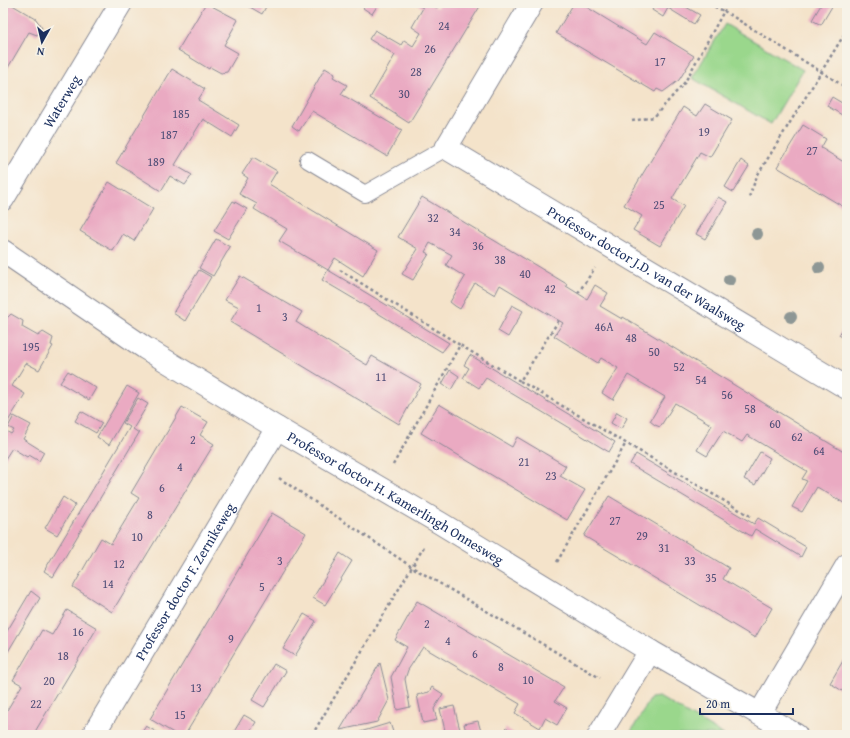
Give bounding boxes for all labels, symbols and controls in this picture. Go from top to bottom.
house number: 24 [438,17,450,34]
north arrow [22,22,62,62]
house number: 26 [424,40,436,57]
text: N [35,43,45,60]
house number: 17 [654,53,666,70]
house number: 28 [410,63,422,80]
street label: Waterweg [38,71,85,132]
house number: 30 [398,85,410,102]
house number: 185 [172,105,190,122]
house number: 19 [698,123,710,140]
house number: 187 [160,126,178,143]
house number: 27 [806,142,818,159]
house number: 189 [147,153,165,170]
house number: 25 [653,196,665,213]
street label: Professor doctor J.D. van der Waalsweg [543,201,749,335]
house number: 32 [427,209,439,226]
house number: 34 [449,223,461,240]
house number: 36 [472,237,484,254]
house number: 38 [494,251,506,268]
house number: 40 [519,265,531,282]
house number: 42 [544,280,556,297]
house number: 1 [256,299,262,316]
house number: 3 [282,308,288,325]
house number: 46A [595,318,614,335]
house number: 48 [625,329,637,346]
house number: 195 [22,338,40,355]
house number: 50 [648,343,660,360]
house number: 52 [673,358,685,375]
house number: 11 [375,368,387,385]
house number: 54 [695,371,707,388]
house number: 56 [721,386,733,403]
house number: 58 [744,400,756,417]
house number: 60 [769,415,781,432]
street label: Professor doctor H. Kamerlingh Onnesweg [284,426,508,570]
house number: 62 [791,428,803,445]
house number: 2 [190,431,196,448]
house number: 64 [813,442,825,459]
house number: 21 [518,453,530,470]
house number: 4 [177,458,183,475]
house number: 23 [545,467,557,484]
house number: 6 [159,479,165,496]
street label: Professor doctor F. Zernikeweg [130,499,240,664]
house number: 8 [147,506,153,523]
house number: 27 [609,512,621,529]
house number: 29 [636,527,648,544]
house number: 10 [131,528,143,545]
house number: 31 [658,539,670,556]
house number: 3 [277,552,283,569]
house number: 33 [684,552,696,569]
house number: 12 [113,555,125,572]
house number: 35 [705,569,717,586]
house number: 14 [102,575,114,592]
house number: 5 [259,578,265,595]
house number: 2 [424,615,430,632]
house number: 16 [72,623,84,640]
house number: 9 [228,630,234,647]
house number: 4 [445,632,451,649]
house number: 6 [472,645,478,662]
house number: 18 [57,647,69,664]
house number: 8 [498,658,504,675]
house number: 10 [522,671,534,688]
house number: 20 [43,672,55,689]
house number: 13 [190,679,202,696]
scale bar [700,690,793,716]
house number: 22 [30,695,42,712]
text: 20 m [706,695,730,712]
house number: 15 [174,706,186,723]

